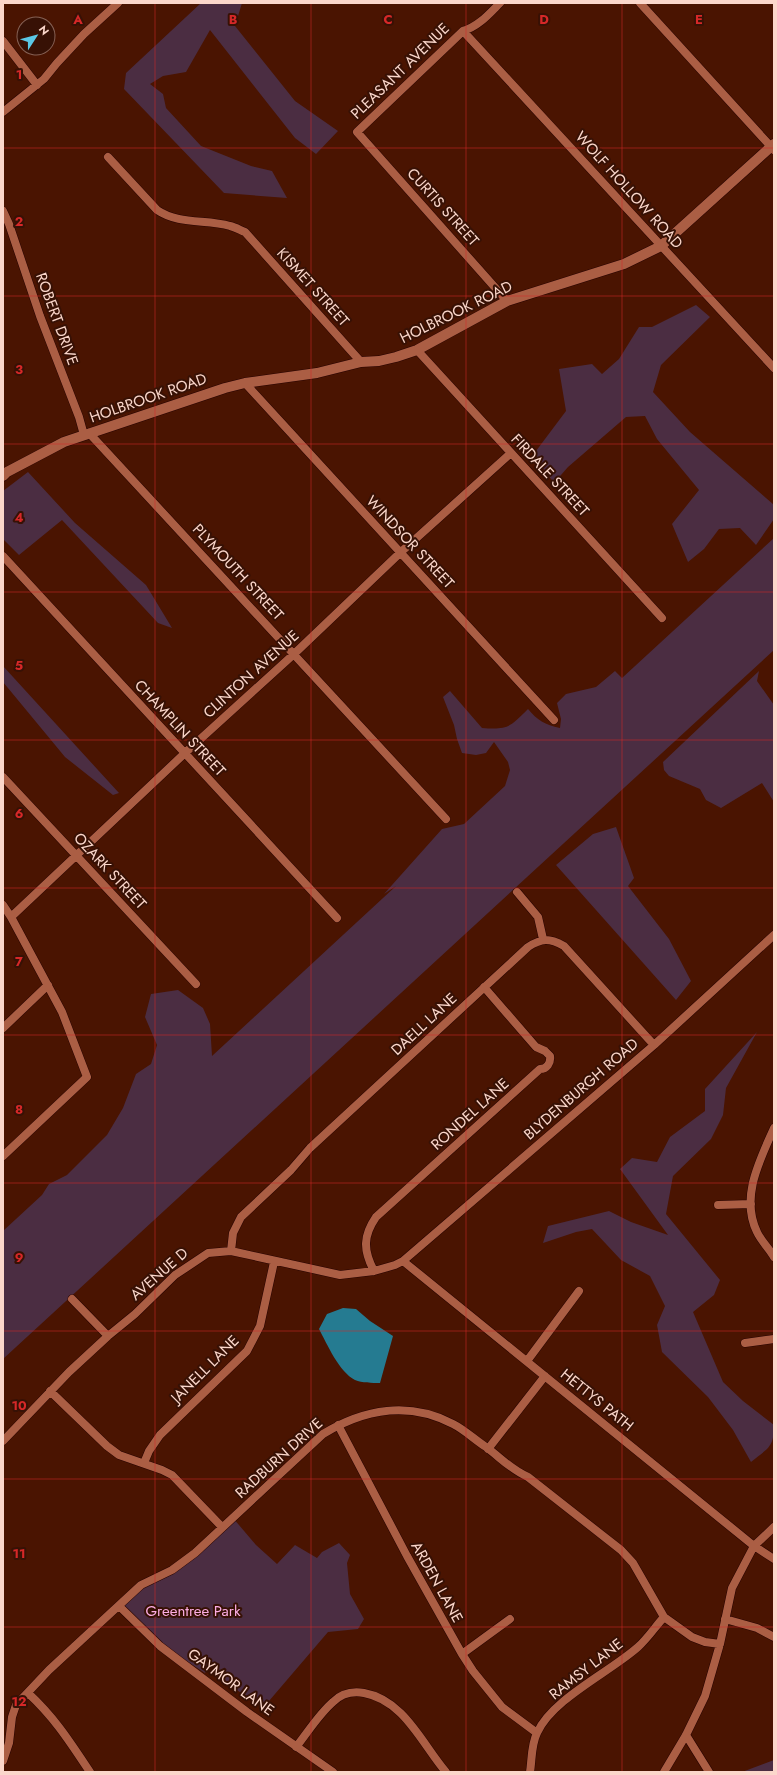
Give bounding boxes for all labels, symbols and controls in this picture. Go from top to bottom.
text: A [72,10,83,29]
text: B [229,10,238,29]
text: C [383,10,393,29]
text: D [539,10,549,29]
text: E [695,10,703,29]
north arrow [16,16,56,56]
street label: PLEASANT AVENUE [346,18,454,124]
text: N [35,22,53,38]
text: 1 [16,65,22,84]
street label: WOLF HOLLOW ROAD [570,126,688,254]
street label: CURTIS STREET [402,163,484,251]
text: 2 [15,212,23,231]
street label: KISMET STREET [272,243,354,331]
street label: ROBERT DRIVE [30,270,84,368]
street label: HOLBROOK ROAD [396,275,516,349]
text: 3 [15,360,23,379]
street label: HOLBROOK ROAD [86,368,210,428]
street label: FIRDALE STREET [506,429,594,521]
street label: WINDSOR STREET [361,490,459,594]
text: 4 [14,508,24,527]
street label: PLYMOUTH STREET [187,519,289,625]
street label: CLINTON AVENUE [198,625,304,723]
text: 5 [15,656,23,675]
street label: CHAMPLIN STREET [129,675,231,781]
text: 6 [15,804,24,823]
street label: OZARK STREET [69,828,151,914]
text: 7 [15,952,23,971]
street label: DAELL LANE [386,988,462,1060]
street label: BLYDENBURGH ROAD [519,1033,643,1145]
street label: RONDEL LANE [426,1073,514,1155]
text: 8 [15,1100,23,1119]
street label: AVENUE D [125,1243,193,1305]
text: 9 [15,1248,24,1267]
street label: JANELL LANE [165,1330,244,1409]
street label: HETTYS PATH [556,1364,638,1436]
text: 10 [11,1396,27,1415]
street label: RADBURN DRIVE [230,1413,328,1503]
street label: ARDEN LANE [406,1537,468,1627]
text: 11 [12,1544,26,1563]
park label: Greentree Park [145,1600,241,1622]
street label: RAMSY LANE [544,1633,628,1705]
street label: GAYMOR LANE [183,1643,279,1721]
text: 12 [11,1692,27,1711]

